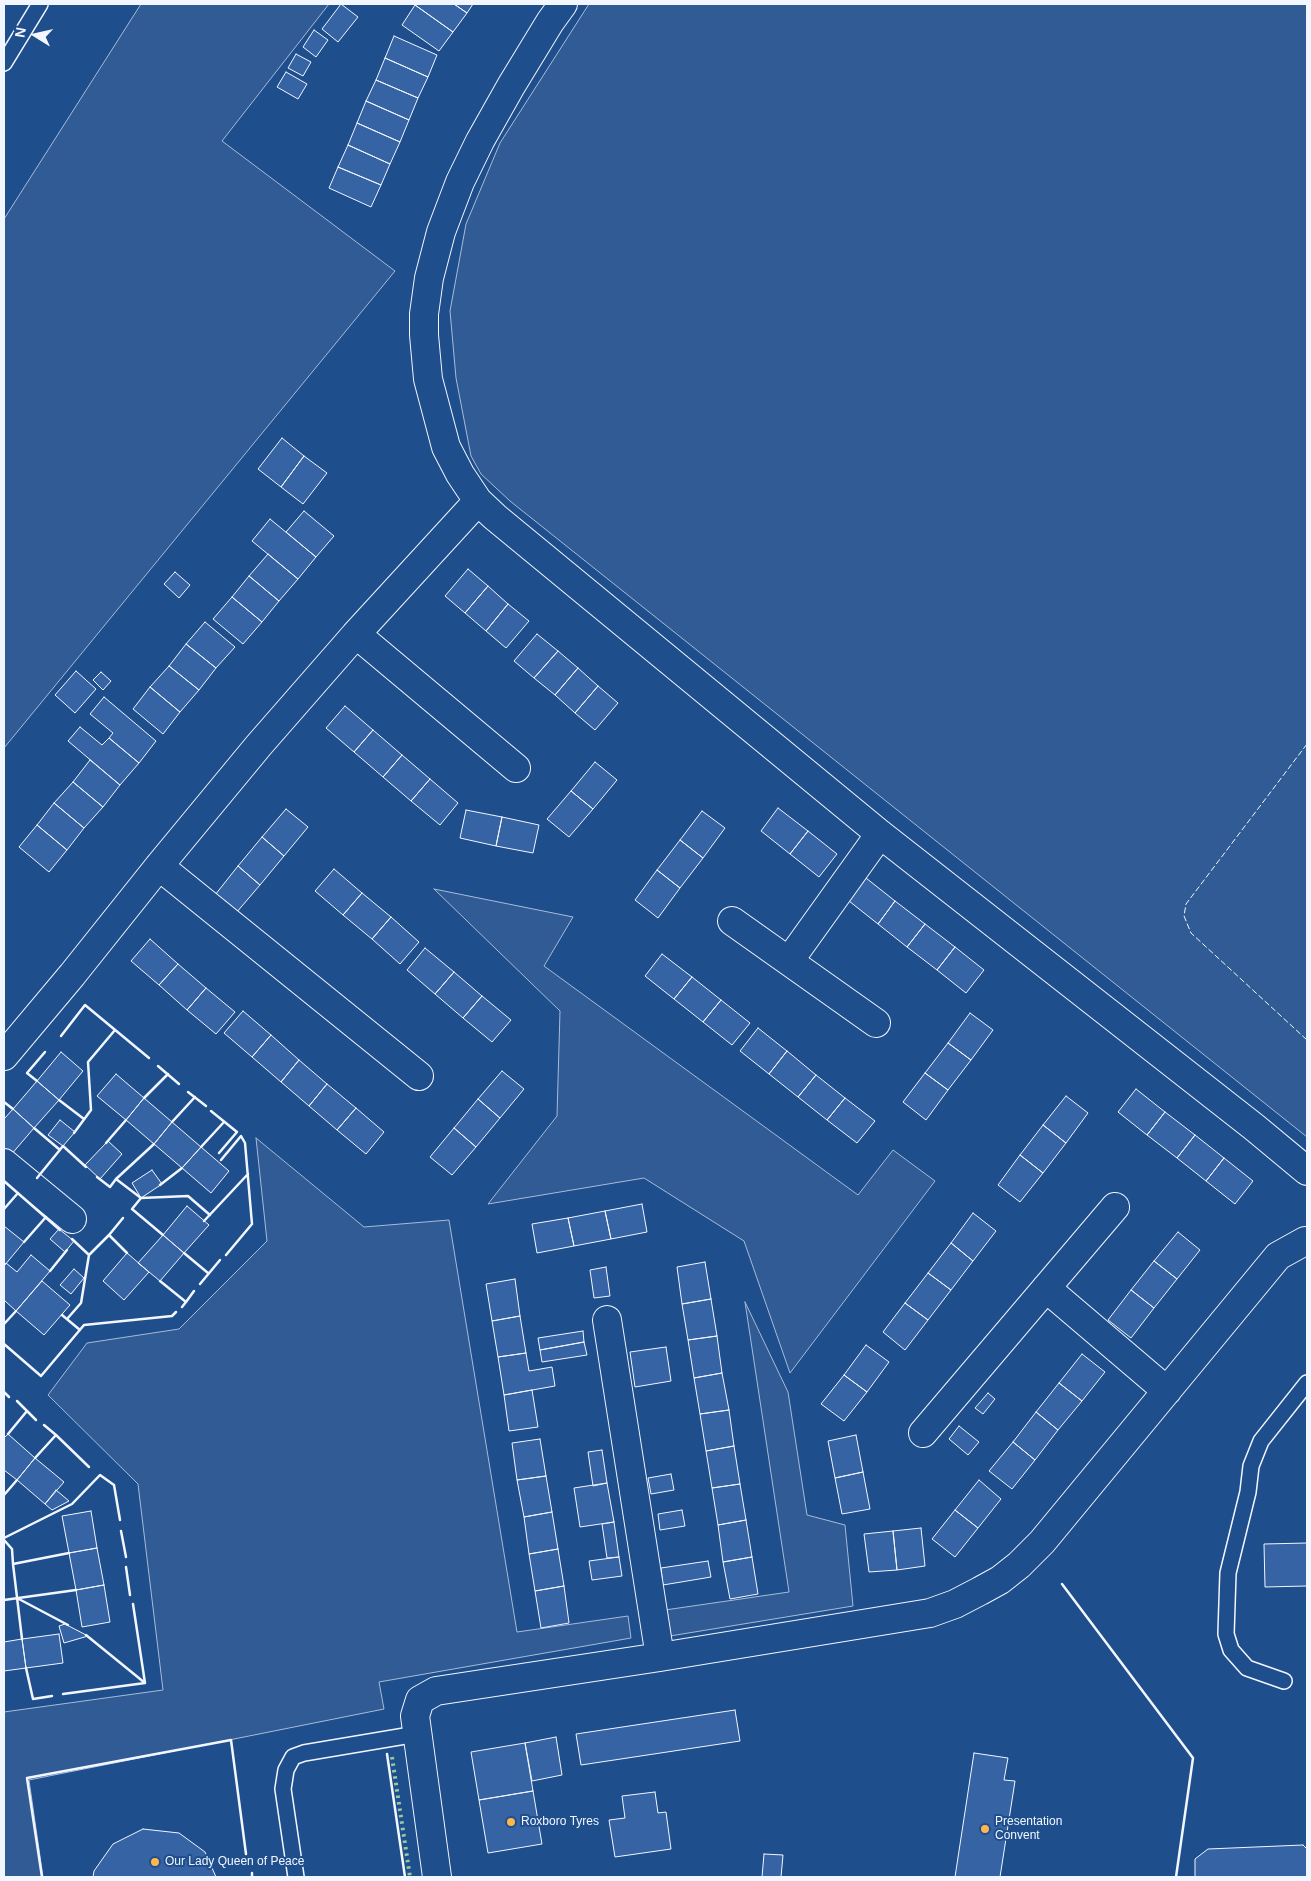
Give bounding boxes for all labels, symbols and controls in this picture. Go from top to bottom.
north arrow [10,10,60,60]
text: N [11,26,29,39]
place label: Roxboro Tyres [521,1815,599,1829]
place label: Presentation Convent [995,1815,1062,1843]
marker: Roxboro Tyres [505,1816,517,1828]
marker: Presentation Convent [979,1823,991,1835]
place label: Our Lady Queen of Peace [165,1855,304,1869]
marker: Our Lady Queen of Peace [149,1856,161,1868]

